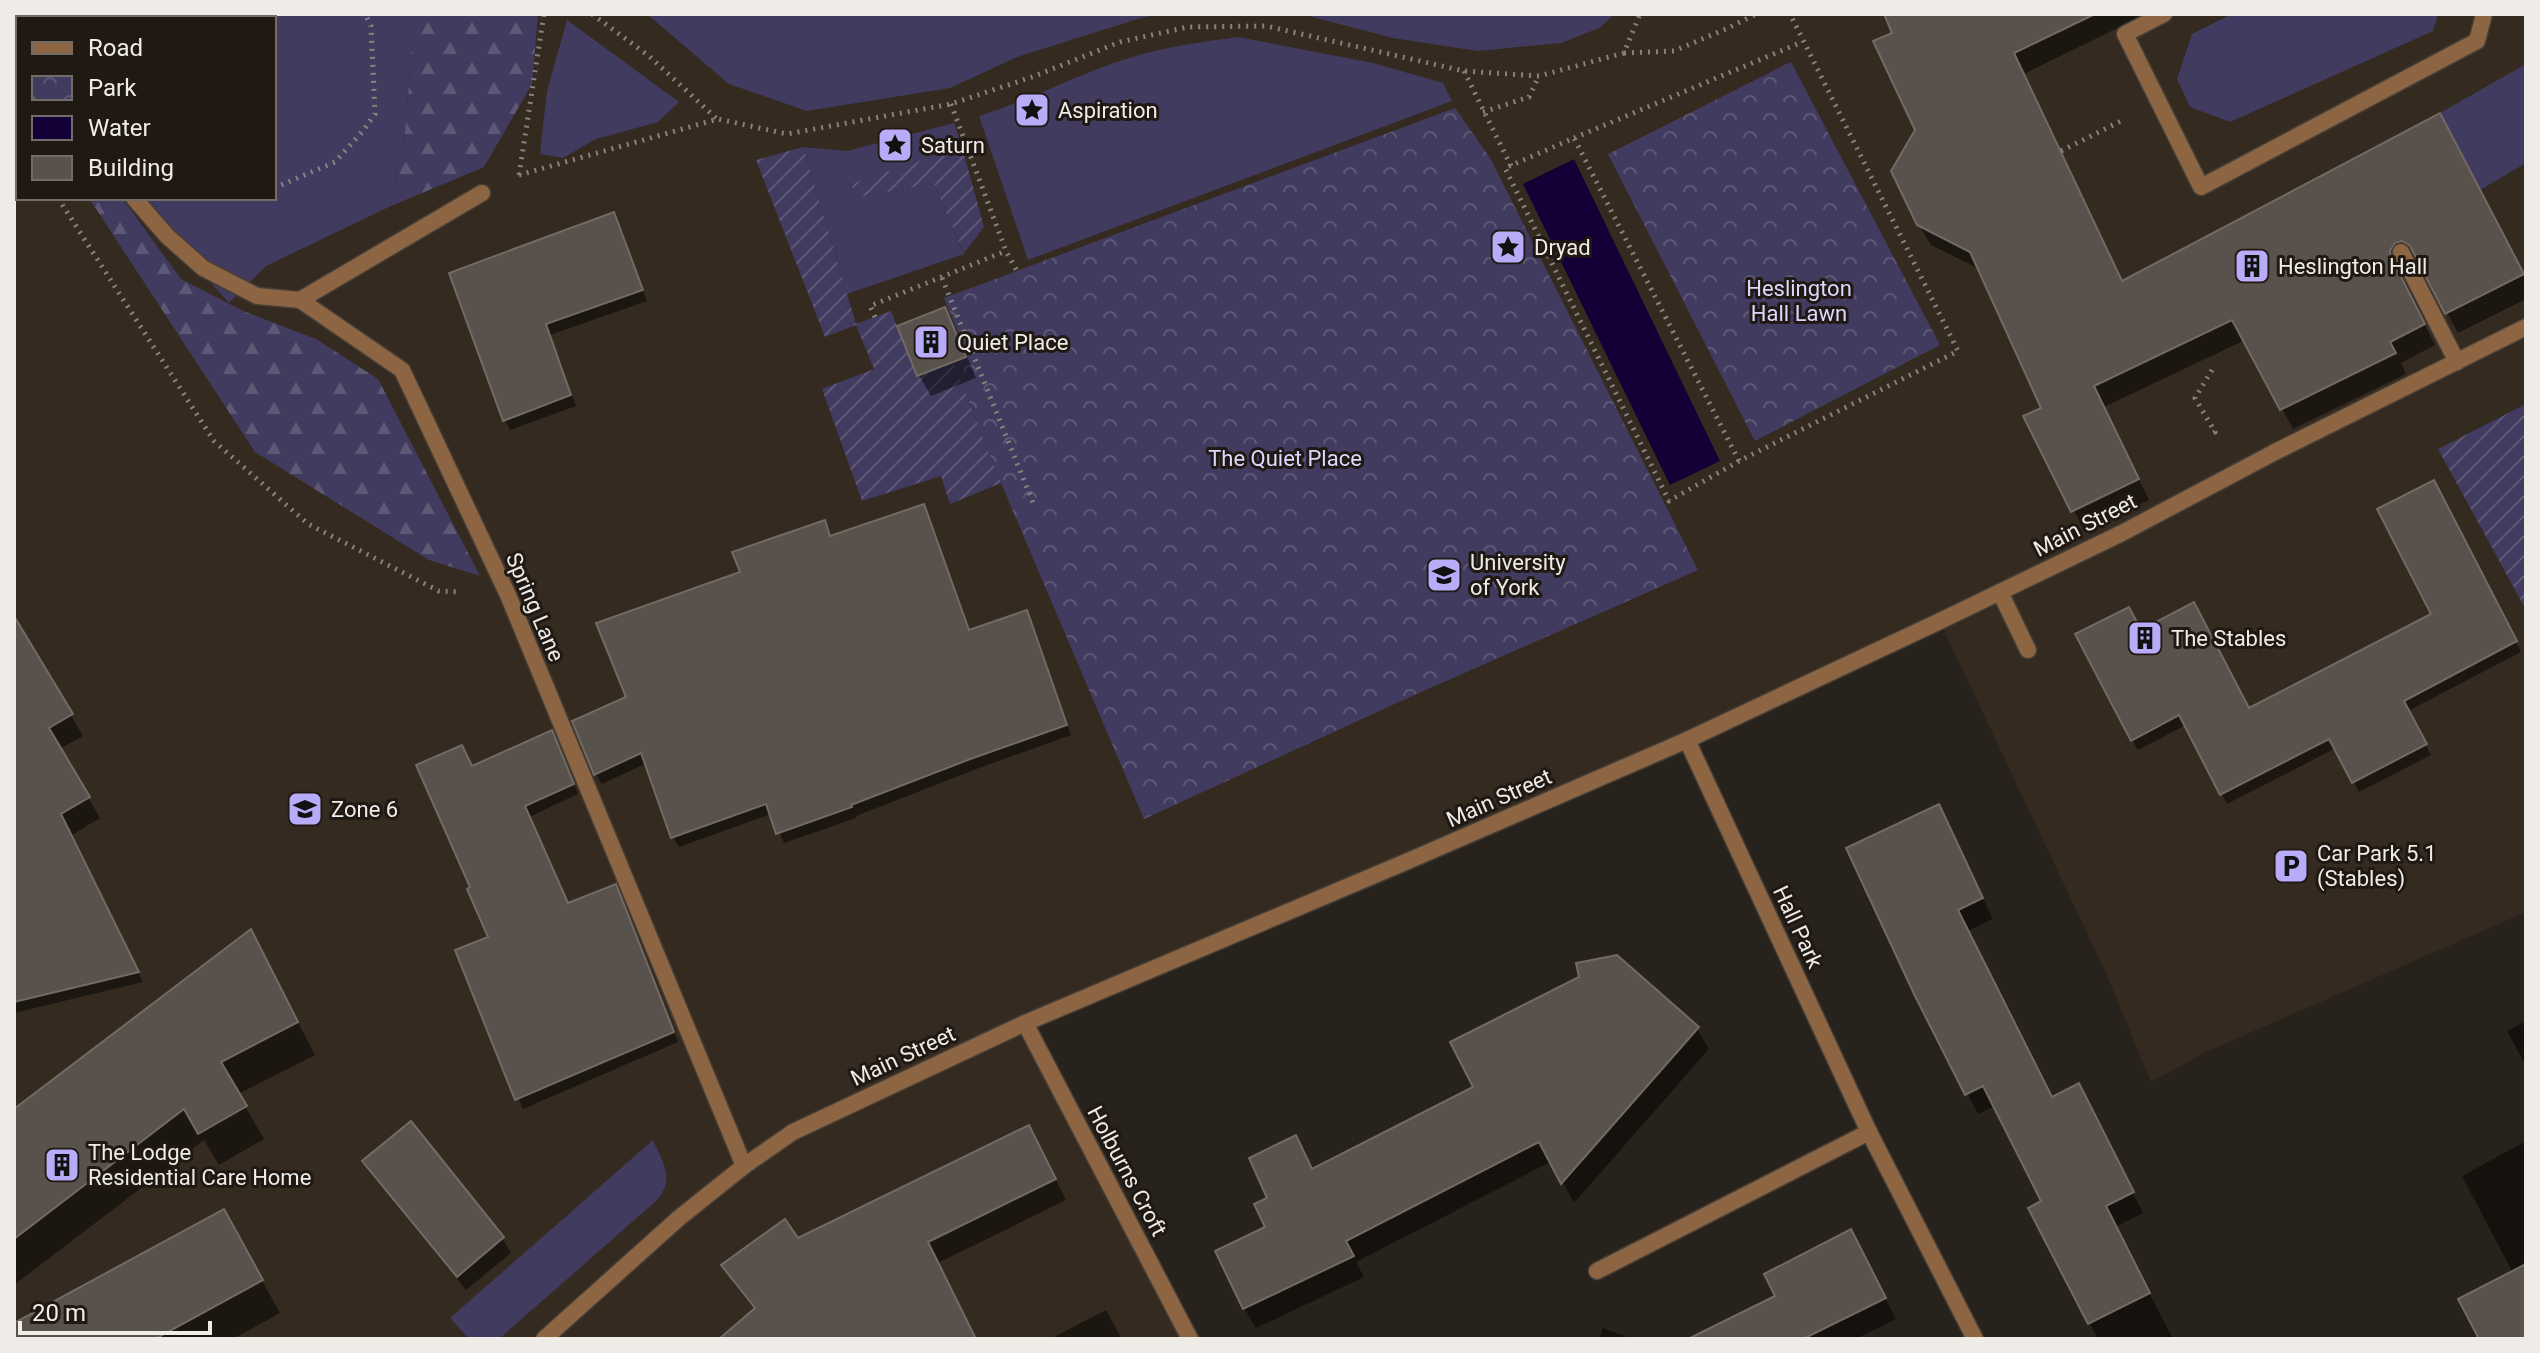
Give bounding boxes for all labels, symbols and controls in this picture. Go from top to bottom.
legend [16,16,276,200]
text: Road [88,34,143,62]
text: Park [88,74,137,102]
place icon: Aspiration [1013,91,1051,129]
place label: Aspiration [1058,98,1158,123]
text: Water [88,114,151,142]
place icon: Saturn [876,126,914,164]
place label: Saturn [921,133,985,158]
text: Building [88,154,174,182]
place icon: Dryad [1489,228,1527,266]
place label: Dryad [1534,235,1591,260]
building icon: Heslington Hall [2233,247,2271,285]
place label: Heslington Hall [2278,254,2427,279]
park label: Heslington Hall Lawn [1746,276,1852,326]
building icon: Quiet Place [912,323,950,361]
place label: Quiet Place [957,330,1068,355]
park label: The Quiet Place [1208,446,1362,471]
street label: Main Street [2029,488,2141,562]
street label: Spring Lane [501,549,569,665]
place label: University of York [1470,550,1566,600]
school or university icon: University of York [1425,556,1463,594]
building icon: The Stables [2126,619,2164,657]
place label: The Stables [2171,626,2286,651]
street label: Main Street [1443,764,1555,832]
school or university icon: Zone 6 [286,790,324,828]
place label: Zone 6 [331,797,398,822]
place label: Car Park 5.1 (Stables) [2317,841,2437,892]
parking icon: Car Park 5.1 (Stables) [2272,847,2310,885]
street label: Hall Park [1768,882,1828,973]
street label: Main Street [847,1021,959,1091]
street label: Holburns Croft [1082,1102,1172,1240]
place label: The Lodge Residential Care Home [88,1140,311,1190]
building icon: The Lodge Residential Care Home [43,1146,81,1184]
scale bar [20,1285,210,1335]
text: 20 m [32,1299,86,1327]

